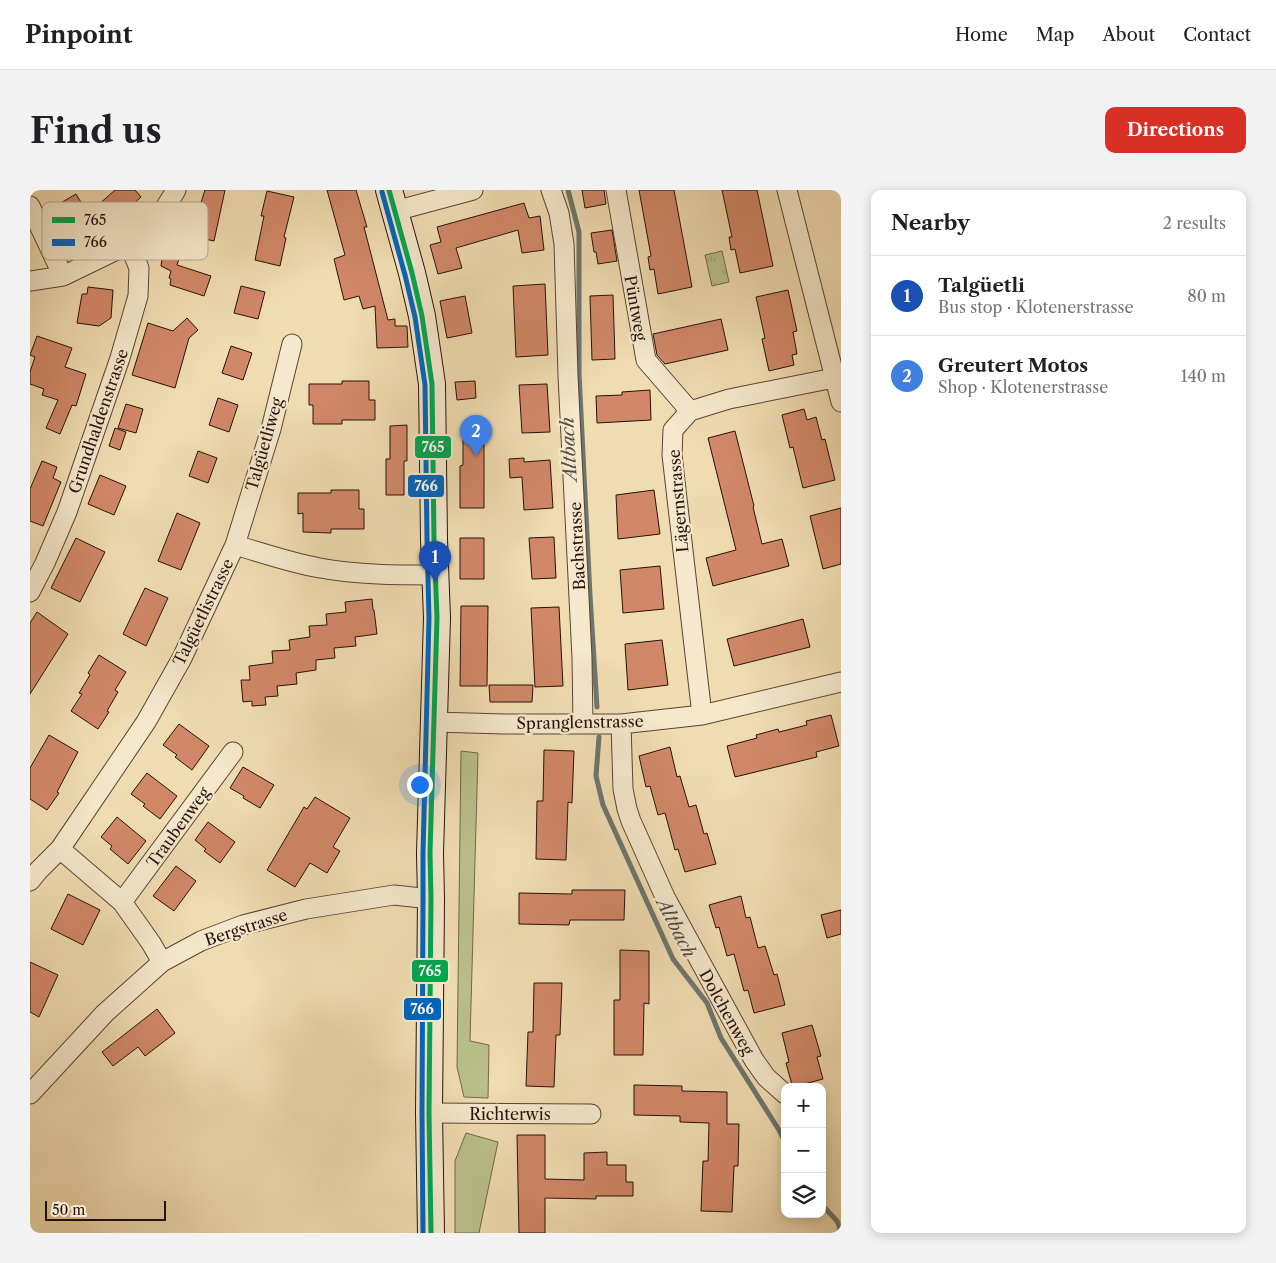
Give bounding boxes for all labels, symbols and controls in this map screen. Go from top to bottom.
text: Pinpoint [25,20,132,49]
text: Home [955,24,1008,46]
text: Map [1036,24,1074,46]
text: About [1102,24,1155,46]
text: Contact [1183,24,1251,46]
button: Directions [1105,107,1246,153]
text: Find us [30,109,162,152]
legend [42,202,208,260]
text: Nearby [891,210,970,235]
text: 765 [84,211,106,229]
text: 2 results [1163,213,1226,233]
text: 766 [84,233,107,251]
street label: Püntweg [620,274,652,343]
text: Talgüetli [938,274,1025,297]
text: 1 [903,286,911,306]
text: 80 m [1187,286,1226,306]
text: Bus stop · Klotenerstrasse [938,297,1133,317]
street label: Grundhaldenstrasse [64,346,132,496]
text: Greutert Motos [938,354,1088,377]
text: 2 [902,366,912,386]
text: 140 m [1181,366,1226,386]
text: Shop · Klotenerstrasse [938,377,1108,397]
street label: Talgüetliweg [241,395,287,493]
pin: 2 [460,415,492,456]
water label: Altbach [556,416,582,485]
line badge: 765 [414,435,452,459]
text: 765 [421,438,445,456]
street label: Lägernstrasse [664,449,692,553]
line badge: 766 [407,474,445,498]
text: 766 [414,477,438,495]
street label: Bachstrasse [565,501,589,591]
pin: 1 [419,541,451,582]
street label: Talgüetlistrasse [168,555,238,669]
street label: Spranglenstrasse [516,711,644,733]
your location [407,772,433,798]
street label: Traubenweg [142,782,214,871]
water label: Altbach [650,892,700,962]
street label: Bergstrasse [202,904,290,950]
line badge: 765 [411,959,449,983]
text: 765 [418,962,442,980]
street label: Dolchenweg [695,966,759,1059]
line badge: 766 [403,997,442,1021]
text: 766 [410,1000,434,1018]
map controls [781,1083,826,1218]
button: + [781,1083,826,1128]
street label: Richterwis [469,1104,551,1124]
button: − [781,1128,826,1173]
button: layers [781,1173,826,1218]
scale bar [45,1198,166,1221]
text: 50 m [52,1201,85,1219]

